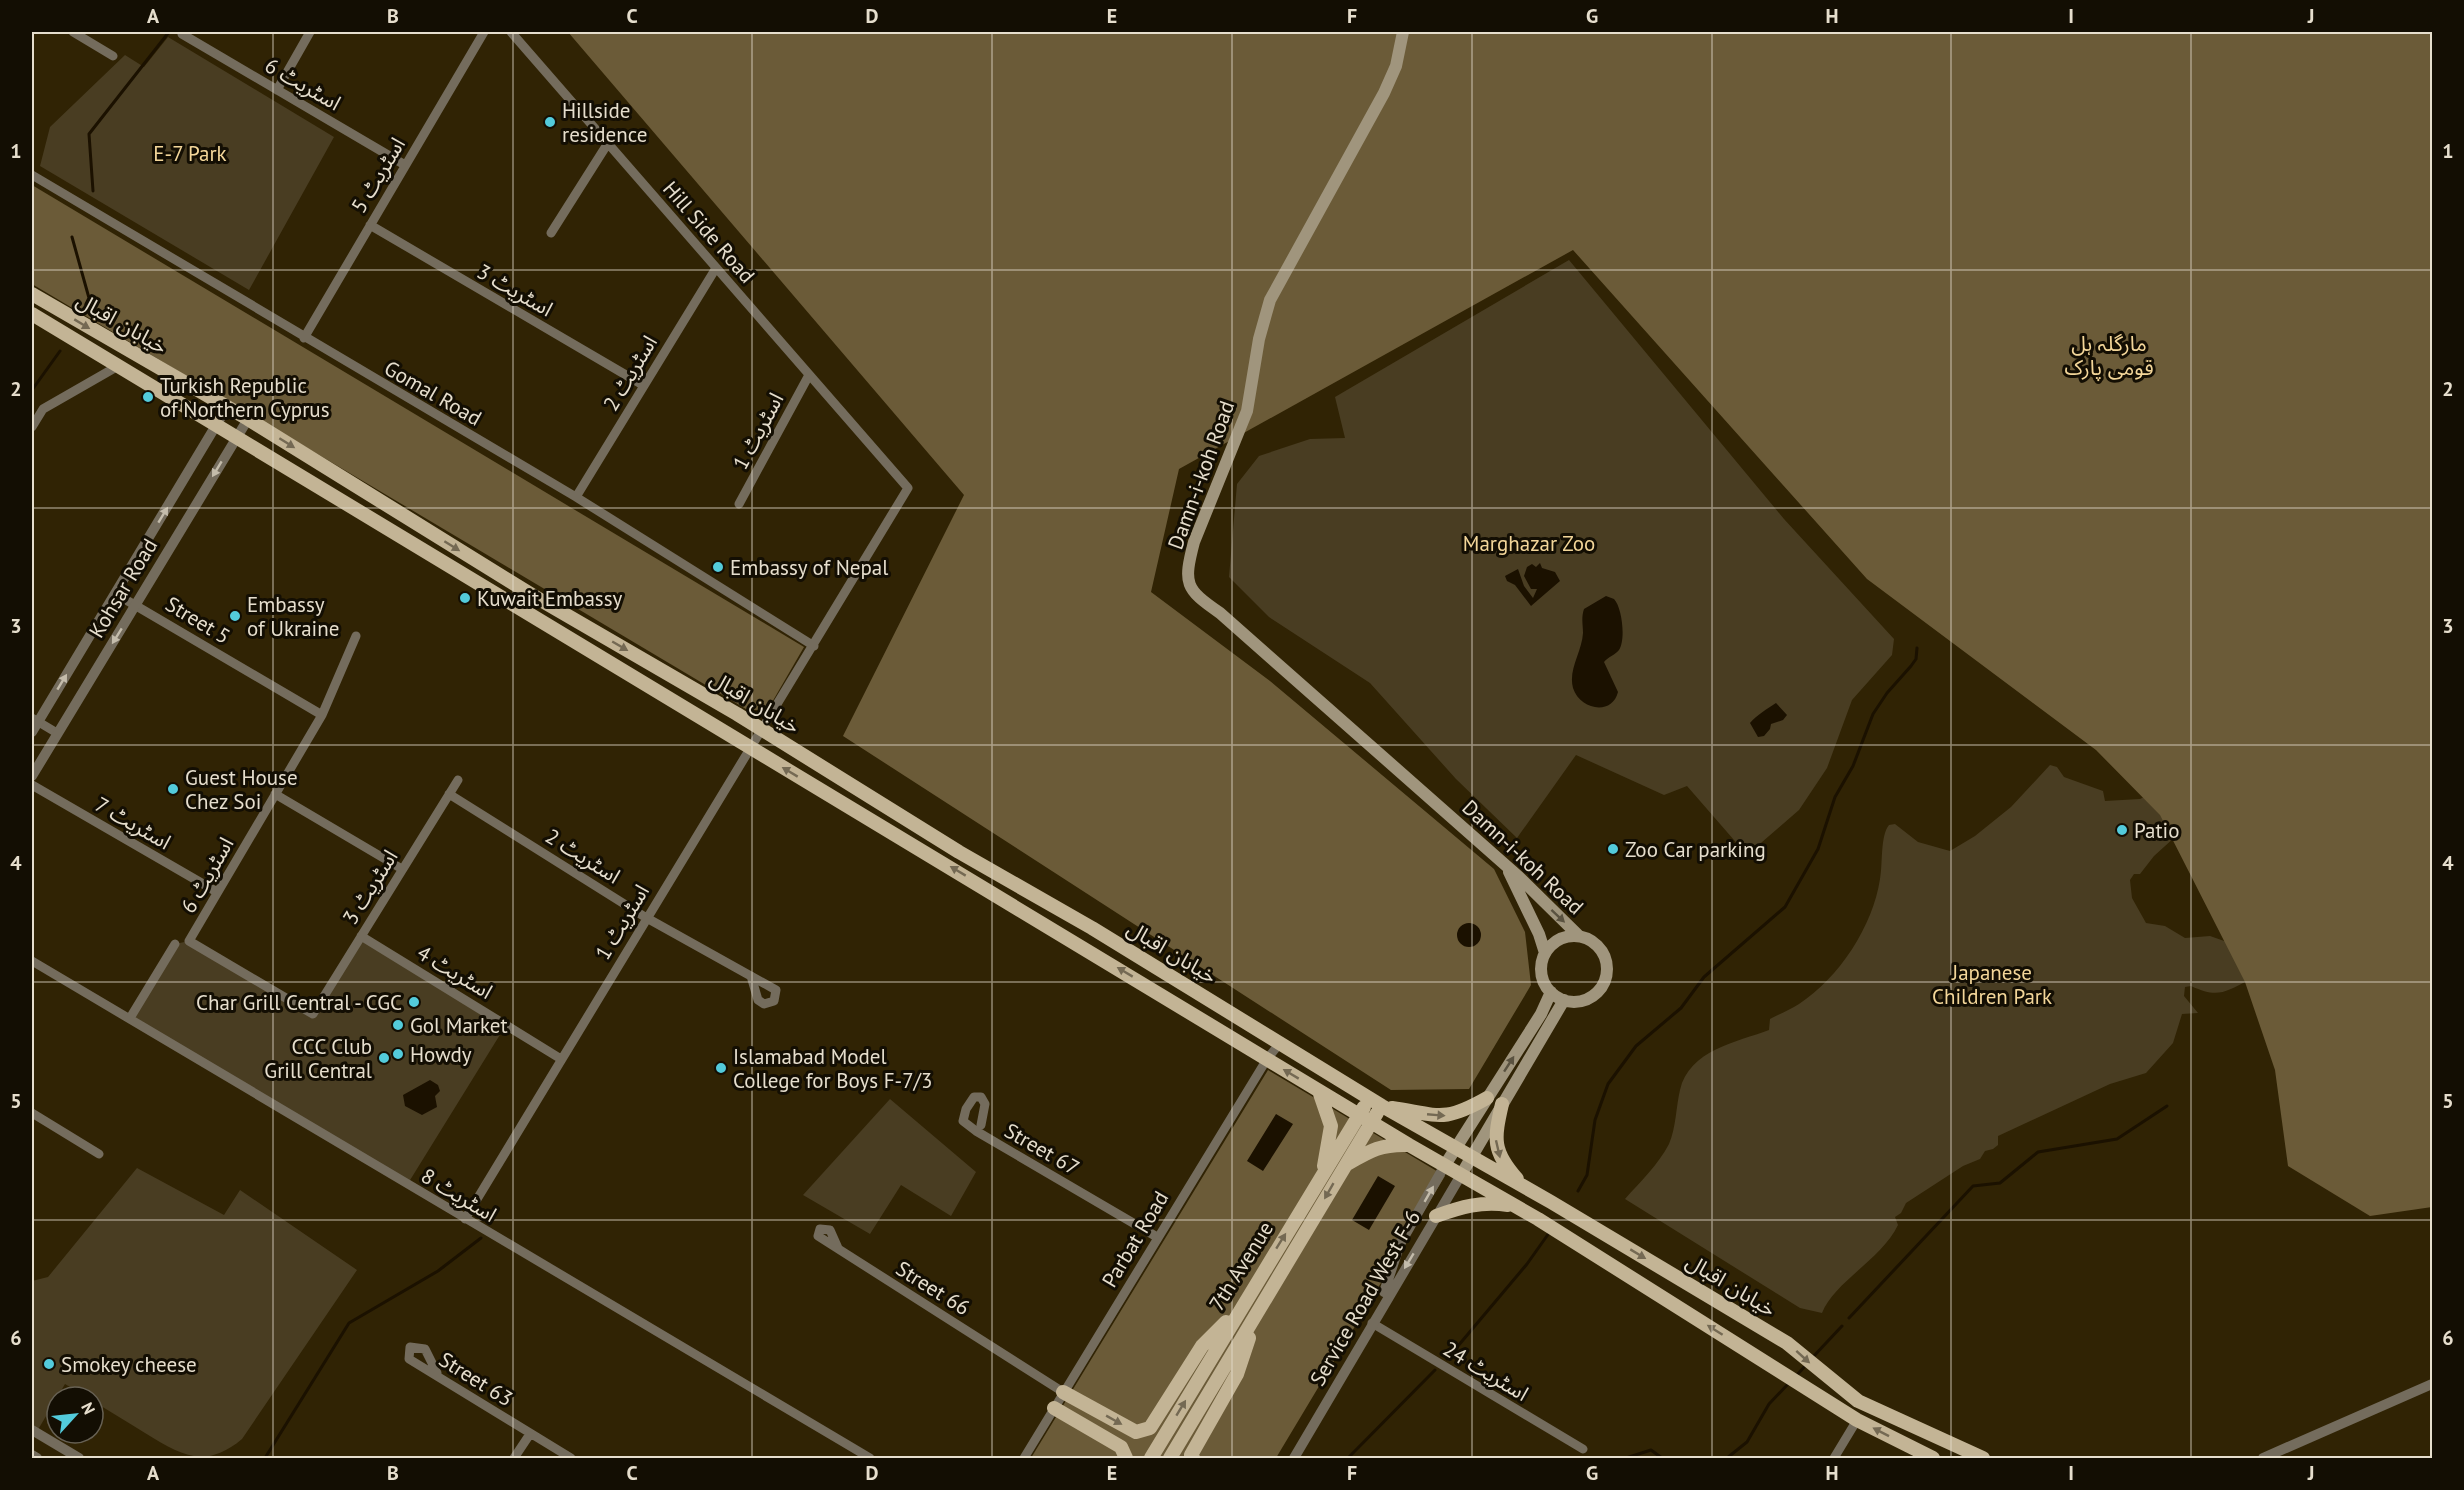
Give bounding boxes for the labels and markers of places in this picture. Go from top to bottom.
place label: Hillside residence [562,97,647,148]
marker: Hillside residence [543,115,557,129]
place label: Turkish Republic of Northern Cyprus [160,372,330,423]
marker: Turkish Republic of Northern Cyprus [141,390,155,404]
place label: Embassy of Nepal [730,554,888,581]
marker: Embassy of Nepal [711,560,725,574]
place label: Kuwait Embassy [477,585,622,612]
place label: Embassy of Ukraine [247,591,339,642]
marker: Kuwait Embassy [458,591,472,605]
marker: Embassy of Ukraine [228,609,242,623]
place label: Guest House Chez Soi [185,764,298,815]
marker: Guest House Chez Soi [166,782,180,796]
place label: Patio [2134,817,2179,844]
marker: Patio [2115,823,2129,837]
place label: Zoo Car parking [1625,836,1766,863]
marker: Zoo Car parking [1606,842,1620,856]
place label: Char Grill Central - CGC [196,989,402,1016]
marker: Char Grill Central - CGC [407,995,421,1009]
place label: Gol Market [410,1012,508,1039]
marker: Gol Market [391,1018,405,1032]
place label: CCC Club Grill Central [264,1033,372,1084]
place label: Howdy [410,1041,472,1068]
place label: Islamabad Model College for Boys F-7/3 [733,1043,932,1094]
marker: Howdy [391,1047,405,1061]
marker: CCC Club Grill Central [377,1051,391,1065]
marker: Islamabad Model College for Boys F-7/3 [714,1061,728,1075]
place label: Smokey cheese [61,1351,197,1378]
marker: Smokey cheese [42,1357,56,1371]

